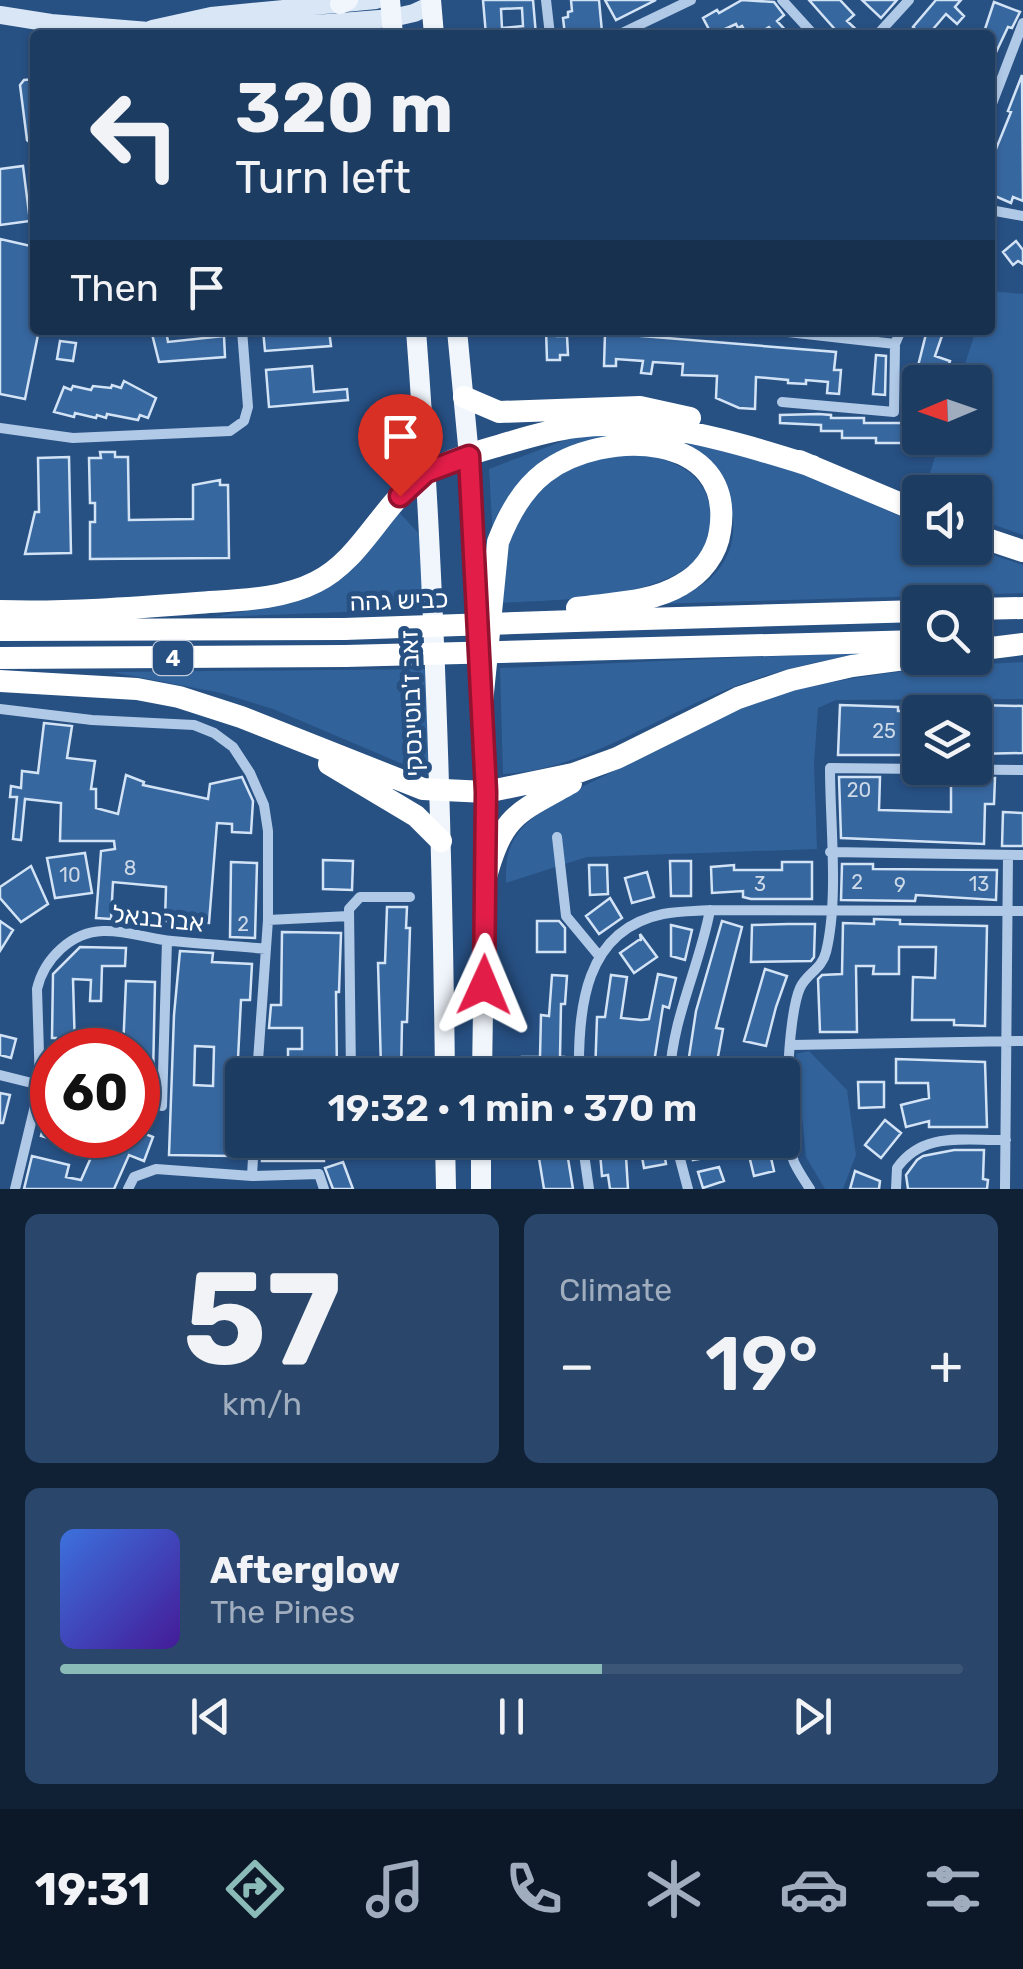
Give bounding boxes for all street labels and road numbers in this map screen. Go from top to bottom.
street label: כביש גהה [349,584,449,617]
street label: זאב ז'בוטינסקי [394,629,429,777]
road number: 4 [153,641,193,675]
street label: אברבנאל [110,899,205,938]

